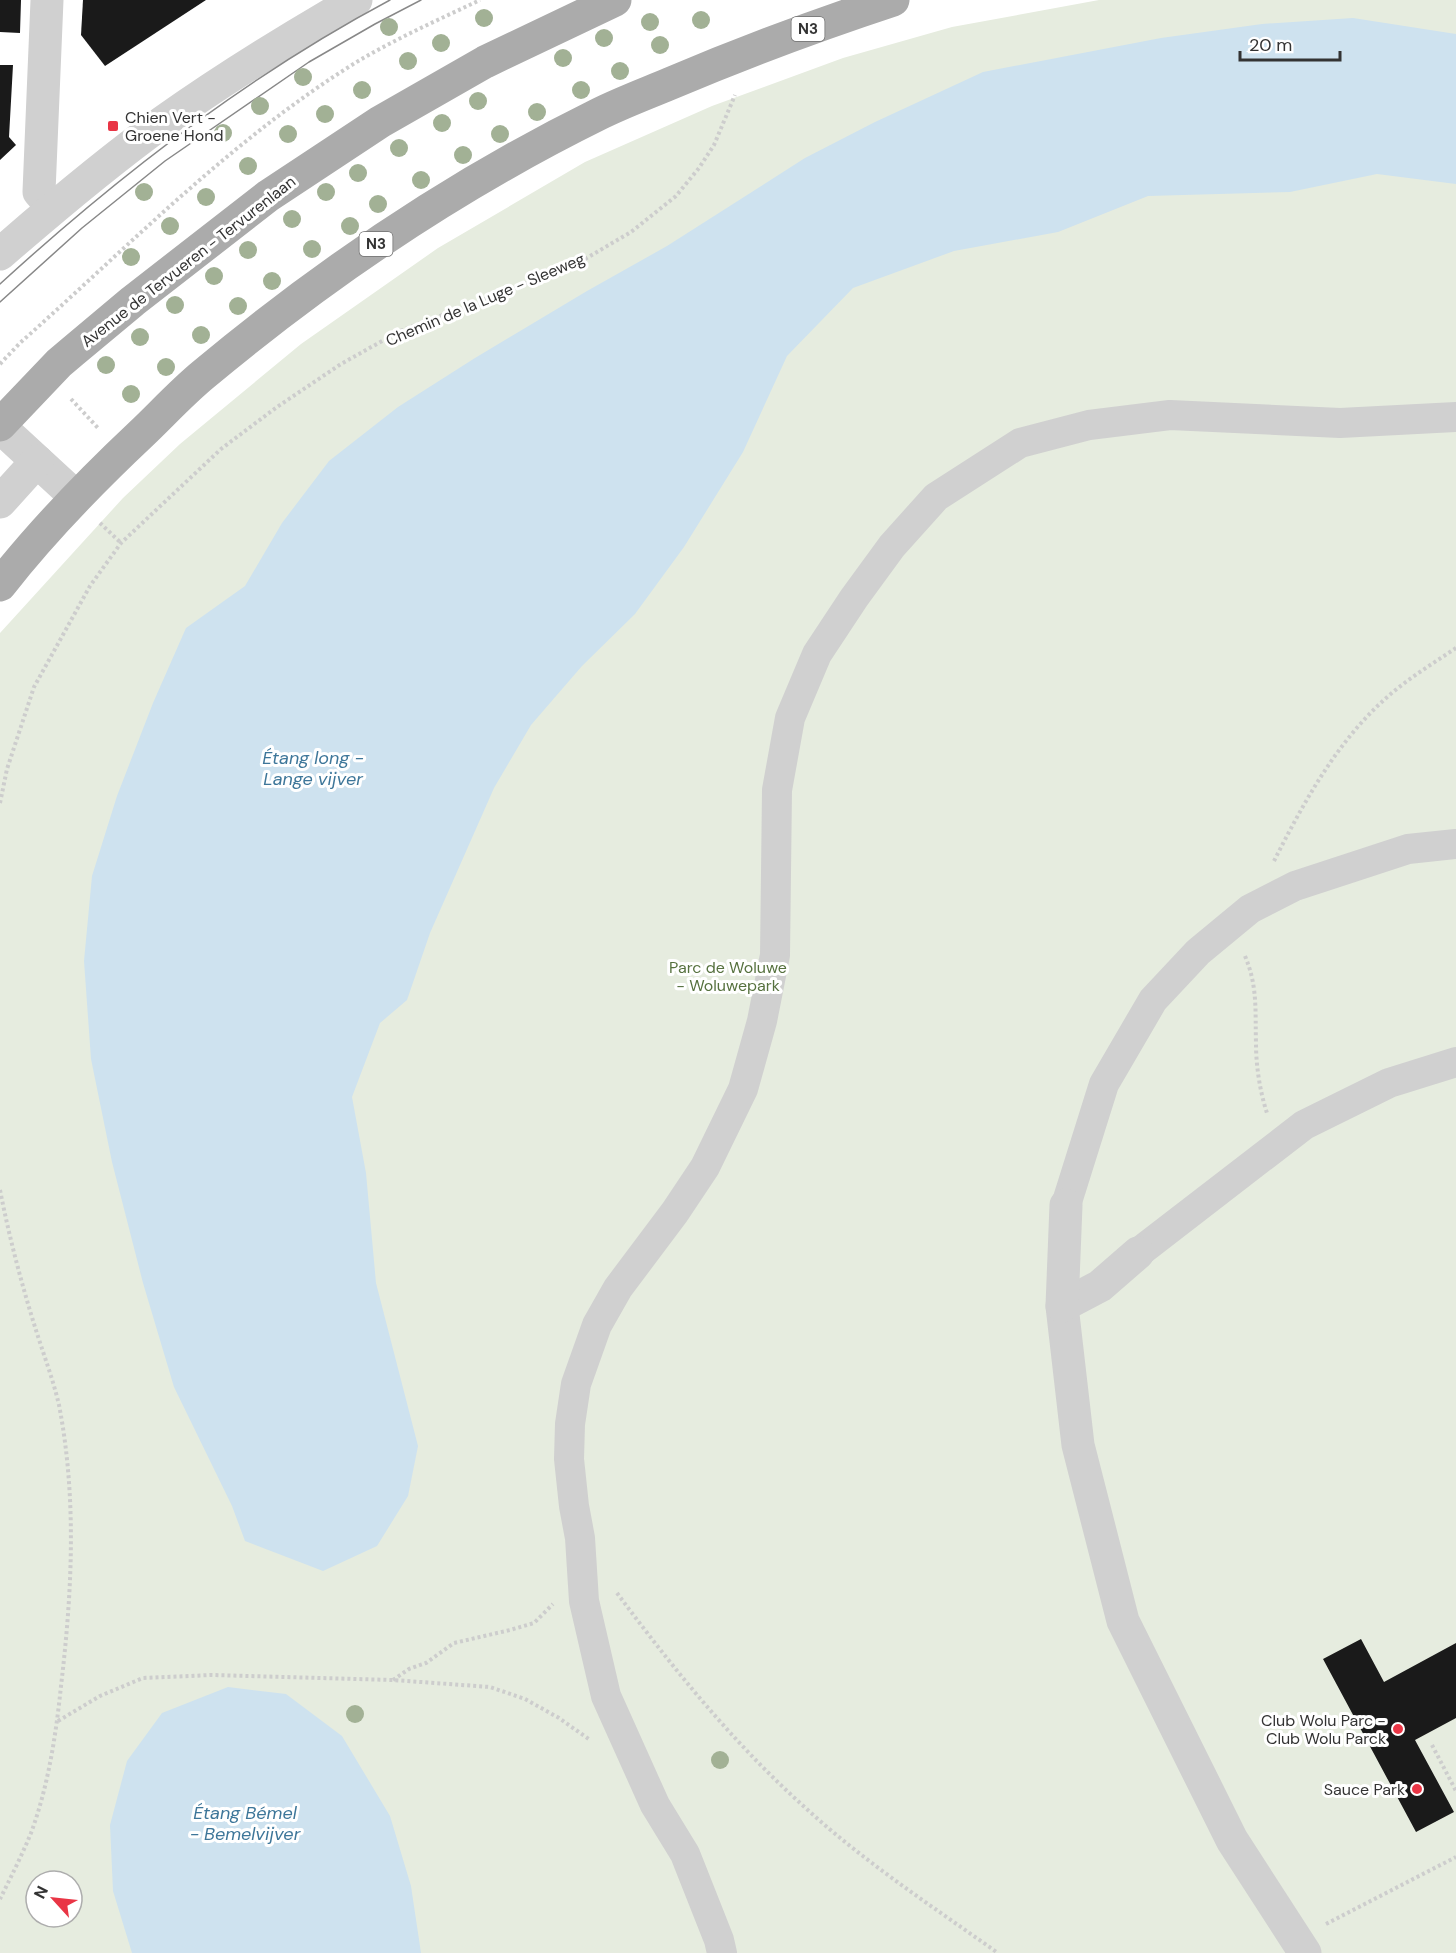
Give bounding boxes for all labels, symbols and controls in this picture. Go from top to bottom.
road number: N3 [792,17,824,41]
scale bar [1240,24,1340,62]
text: 20 m [1249,33,1292,57]
place label: Chien Vert - Groene Hond [125,107,223,146]
marker: Chien Vert - Groene Hond [106,119,120,133]
street label: Avenue de Tervueren - Tervurenlaan [77,171,300,352]
road number: N3 [360,232,392,256]
street label: Chemin de la Luge - Sleeweg [382,248,588,351]
water label: Étang long - Lange vijver [262,746,364,791]
park label: Parc de Woluwe - Woluwepark [669,957,787,996]
place label: Club Wolu Parc - Club Wolu Parck [1261,1710,1386,1749]
marker: Club Wolu Parc - Club Wolu Parck [1391,1722,1405,1736]
place label: Sauce Park [1324,1779,1405,1800]
marker: Sauce Park [1410,1782,1424,1796]
water label: Étang Bémel - Bemelvijver [190,1801,302,1846]
north arrow [24,1869,84,1929]
text: N [29,1882,53,1902]

